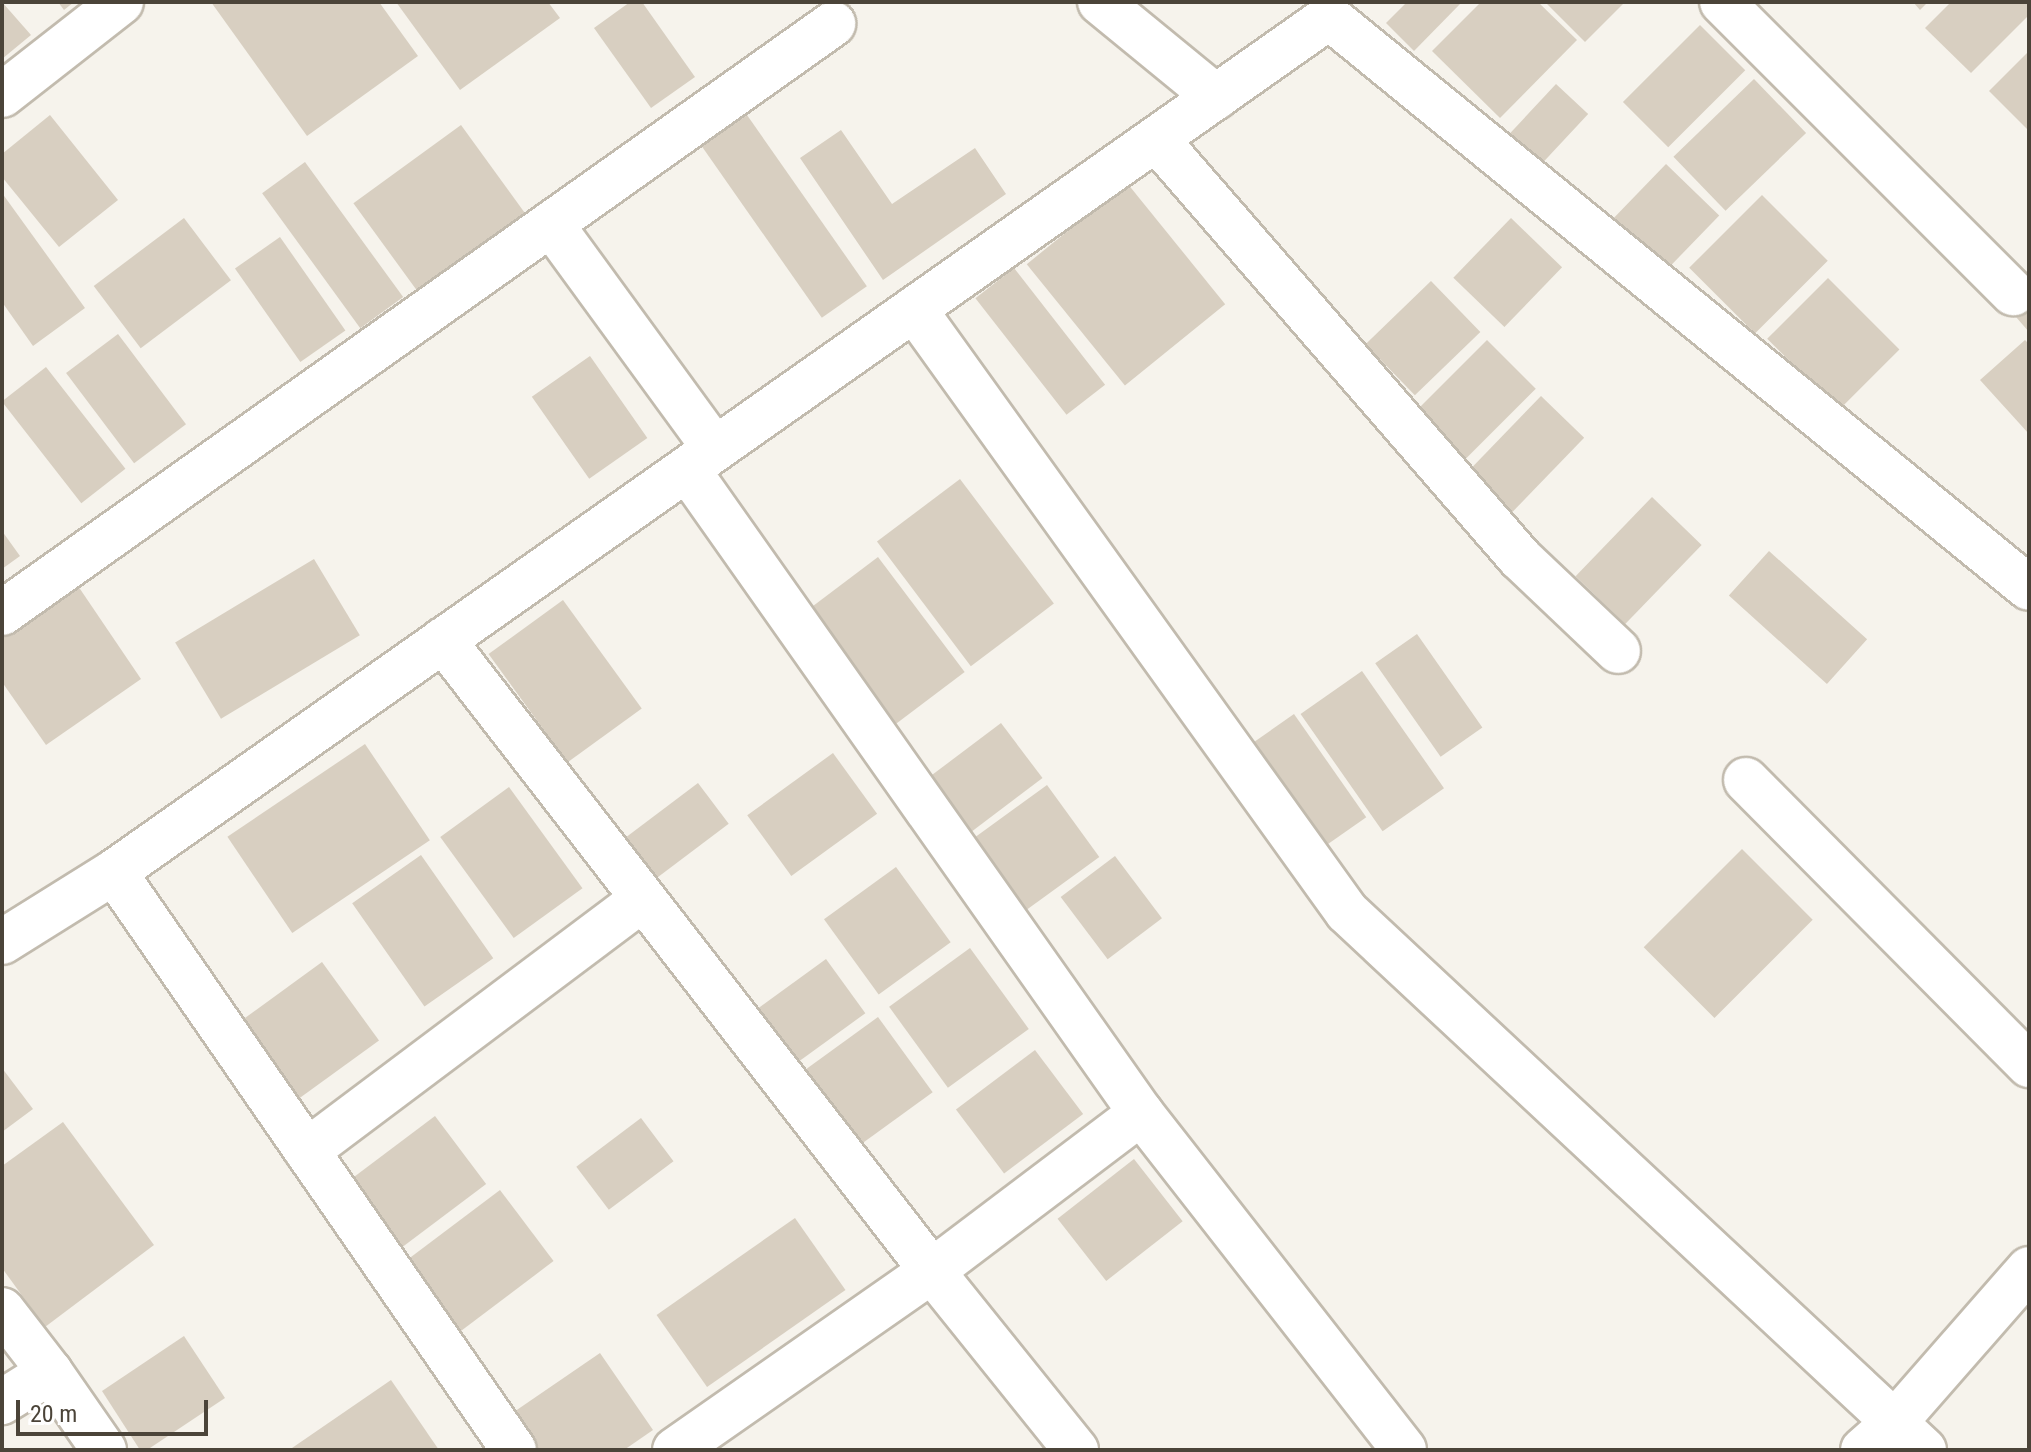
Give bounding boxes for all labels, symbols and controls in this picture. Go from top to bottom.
scale bar [20,1384,212,1434]
text: 20 m [30,1400,77,1428]

